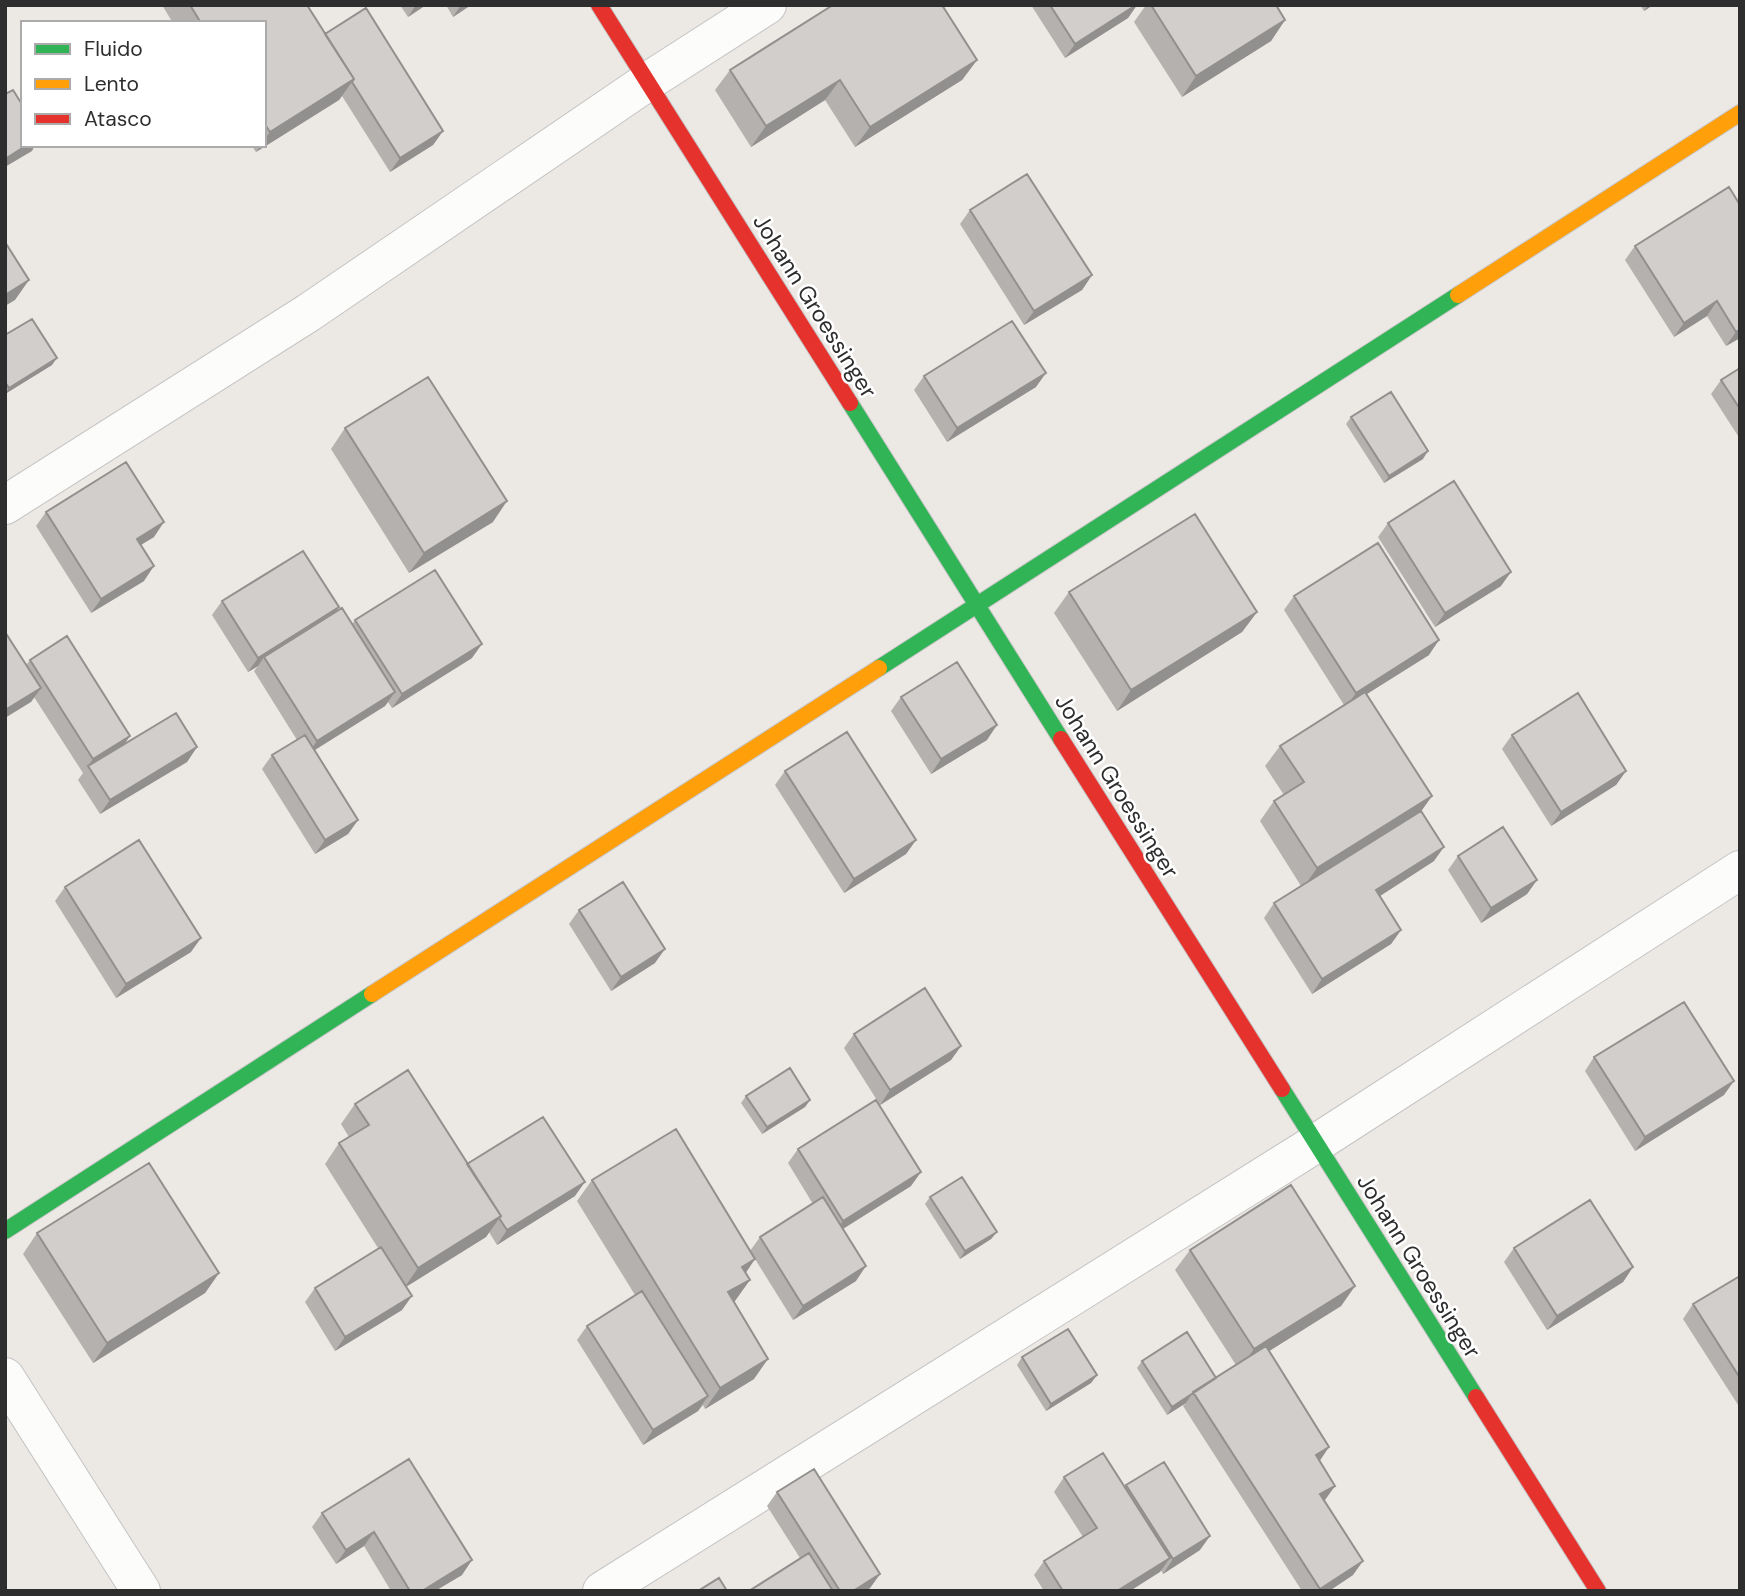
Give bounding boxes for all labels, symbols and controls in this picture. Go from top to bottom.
legend [21,21,266,147]
text: Fluido [84,35,143,63]
text: Lento [84,70,139,98]
text: Atasco [84,105,152,133]
street label: Johann Groessinger [746,208,884,404]
street label: Johann Groessinger [1048,688,1186,884]
street label: Johann Groessinger [1350,1168,1488,1364]

